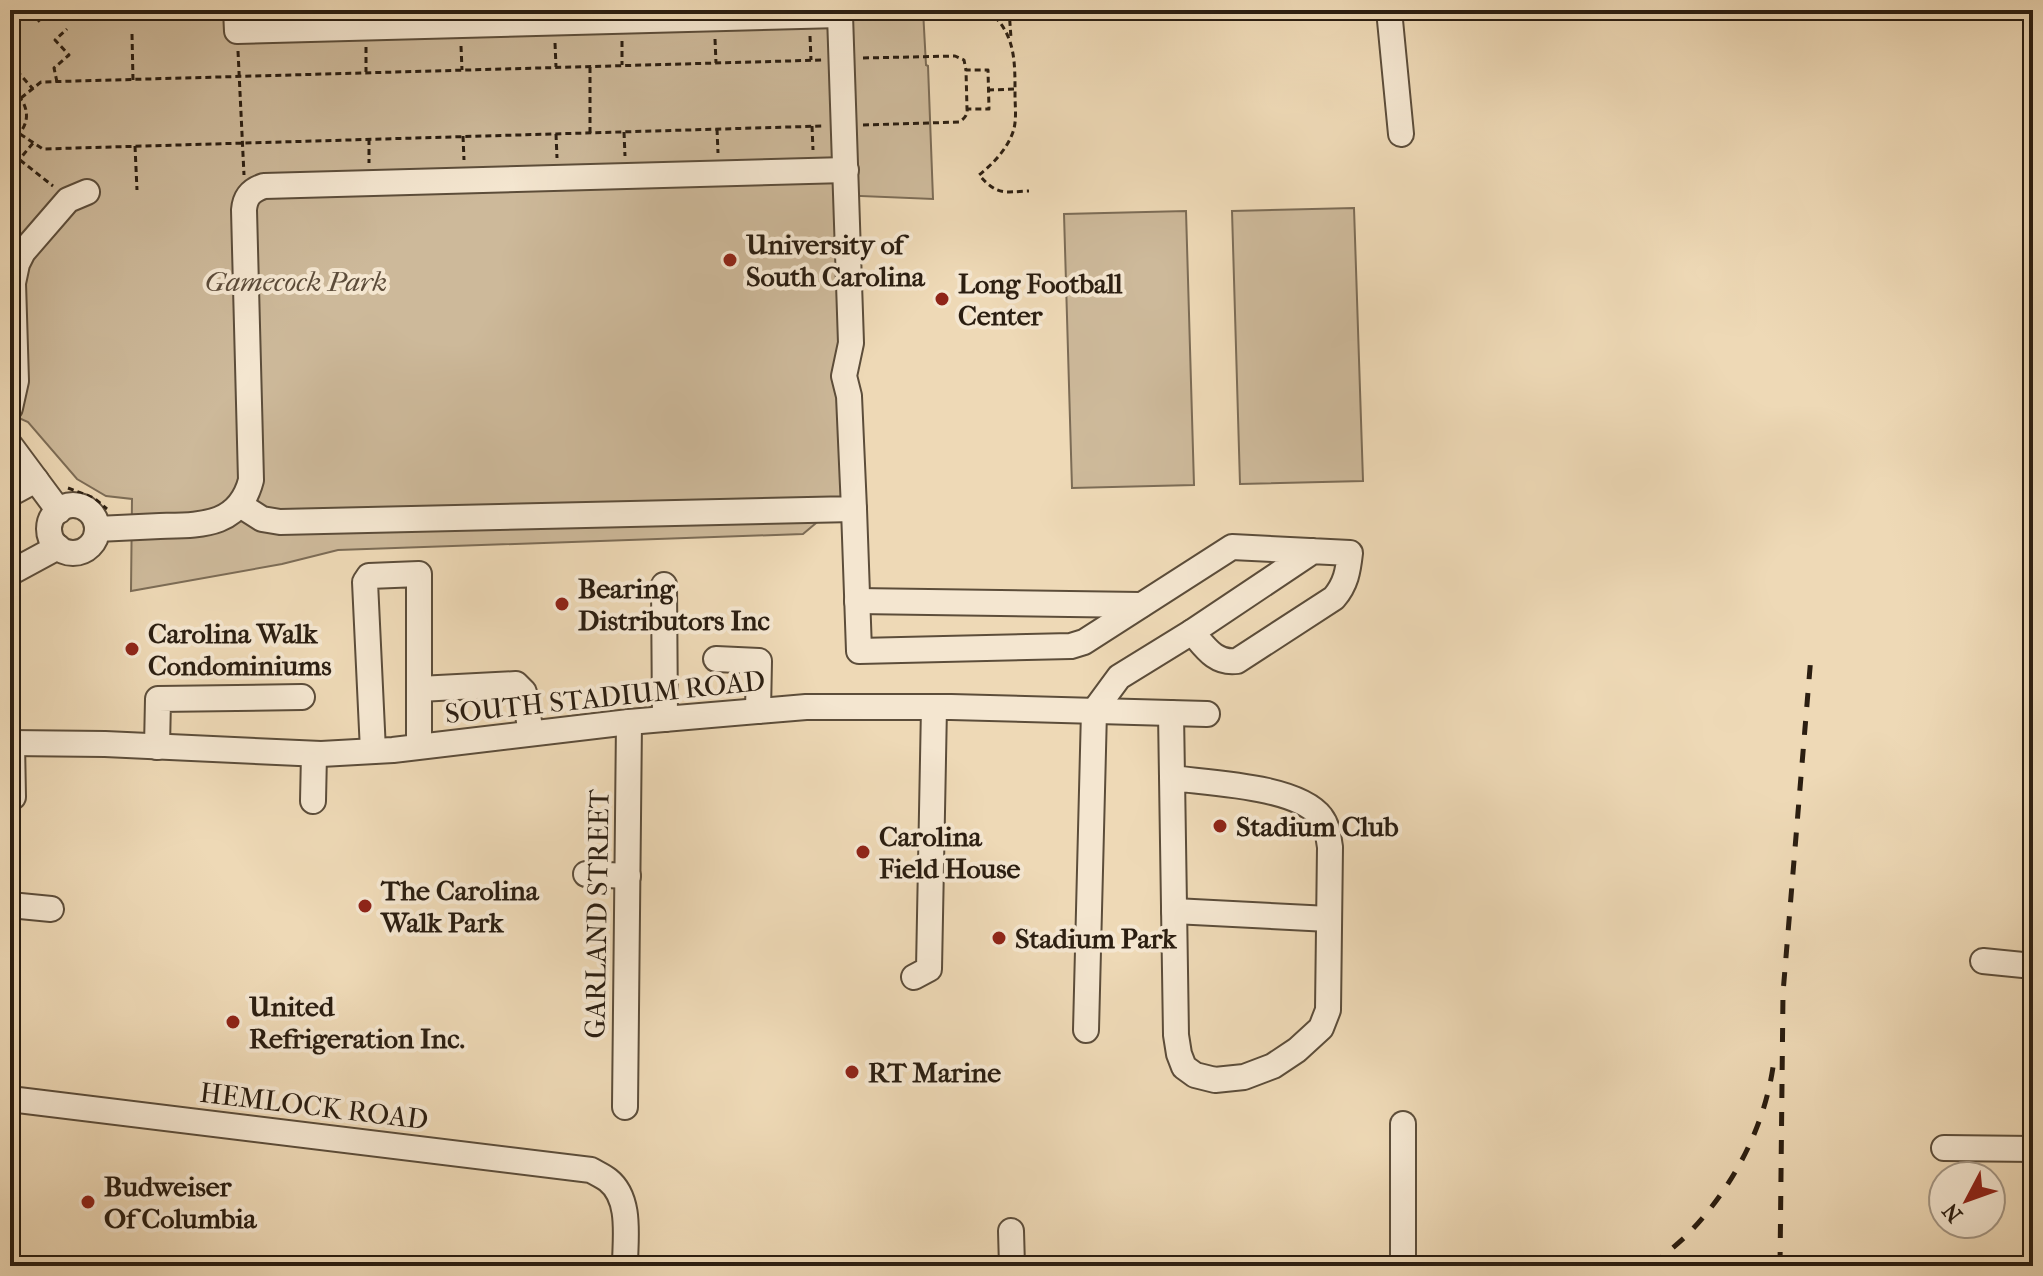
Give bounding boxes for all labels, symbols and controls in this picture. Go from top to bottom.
place label: University of South Carolina [746,228,926,293]
marker: University of South Carolina [721,251,739,269]
park label: Gamecock Park [205,265,387,298]
place label: Long Football Center [958,267,1123,332]
marker: Long Football Center [933,290,951,308]
place label: Bearing Distributors Inc [578,572,770,637]
marker: Bearing Distributors Inc [553,595,571,613]
place label: Carolina Walk Condominiums [148,617,332,682]
marker: Carolina Walk Condominiums [123,640,141,658]
street label: SOUTH STADIUM ROAD [443,664,767,730]
street label: GARLAND STREET [578,788,616,1039]
place label: Stadium Club [1236,810,1399,843]
marker: Stadium Club [1211,817,1229,835]
place label: Carolina Field House [879,820,1021,885]
marker: Carolina Field House [854,843,872,861]
place label: The Carolina Walk Park [380,874,540,939]
marker: The Carolina Walk Park [356,897,374,915]
place label: Stadium Park [1015,922,1178,955]
marker: Stadium Park [990,929,1008,947]
place label: United Refrigeration Inc. [249,990,465,1055]
marker: United Refrigeration Inc. [224,1013,242,1031]
place label: RT Marine [868,1056,1001,1089]
marker: RT Marine [843,1063,861,1081]
street label: HEMLOCK ROAD [198,1076,430,1136]
north arrow [1927,1160,2007,1240]
place label: Budweiser Of Columbia [104,1170,258,1235]
marker: Budweiser Of Columbia [79,1193,97,1211]
text: N [1937,1197,1968,1227]

